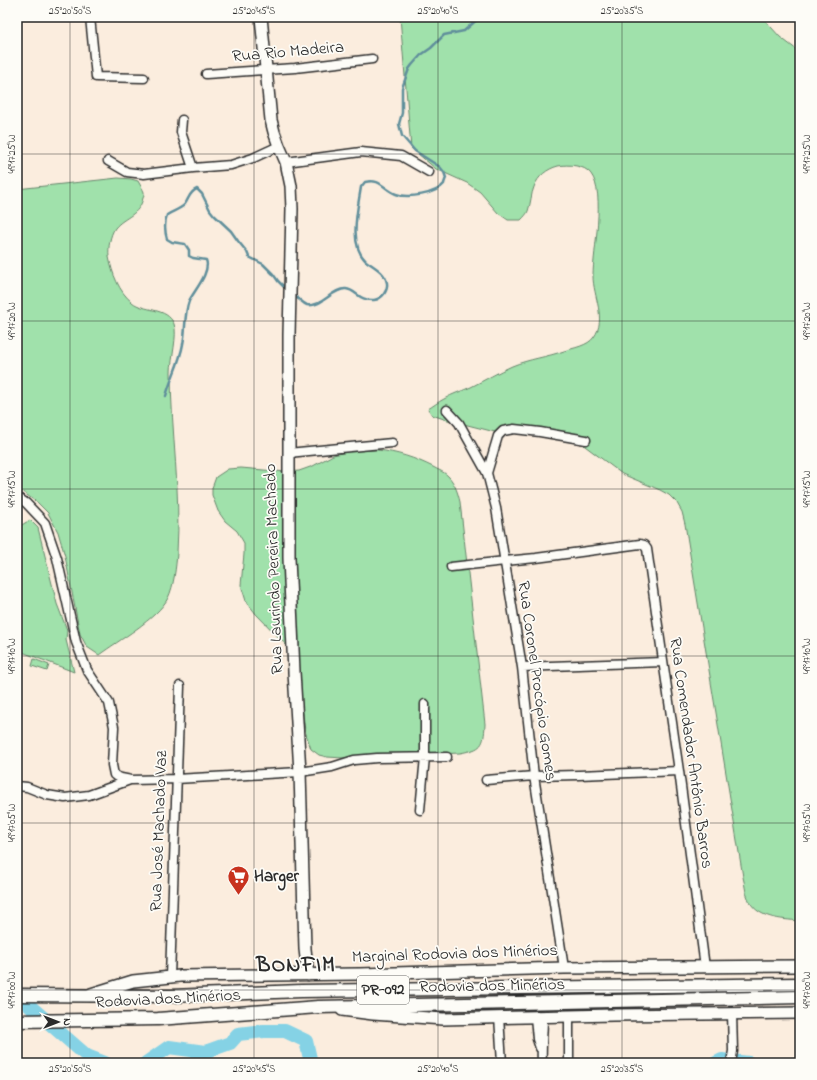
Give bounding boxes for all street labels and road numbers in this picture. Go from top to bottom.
street label: Rua Rio Madeira [231,35,345,69]
street label: Rua Laurindo Pereira Machado [258,463,290,675]
street label: Rua Coronel Procópio Gomes [511,579,563,783]
street label: Rua Comendador Antônio Barros [662,636,720,870]
street label: Rua José Machado Vaz [144,749,174,912]
street label: Marginal Rodovia dos Minérios [351,938,559,972]
street label: Rodovia dos Minérios [419,972,565,1000]
road number: PR-092 [357,976,409,1004]
street label: Rodovia dos Minérios [94,983,242,1015]

